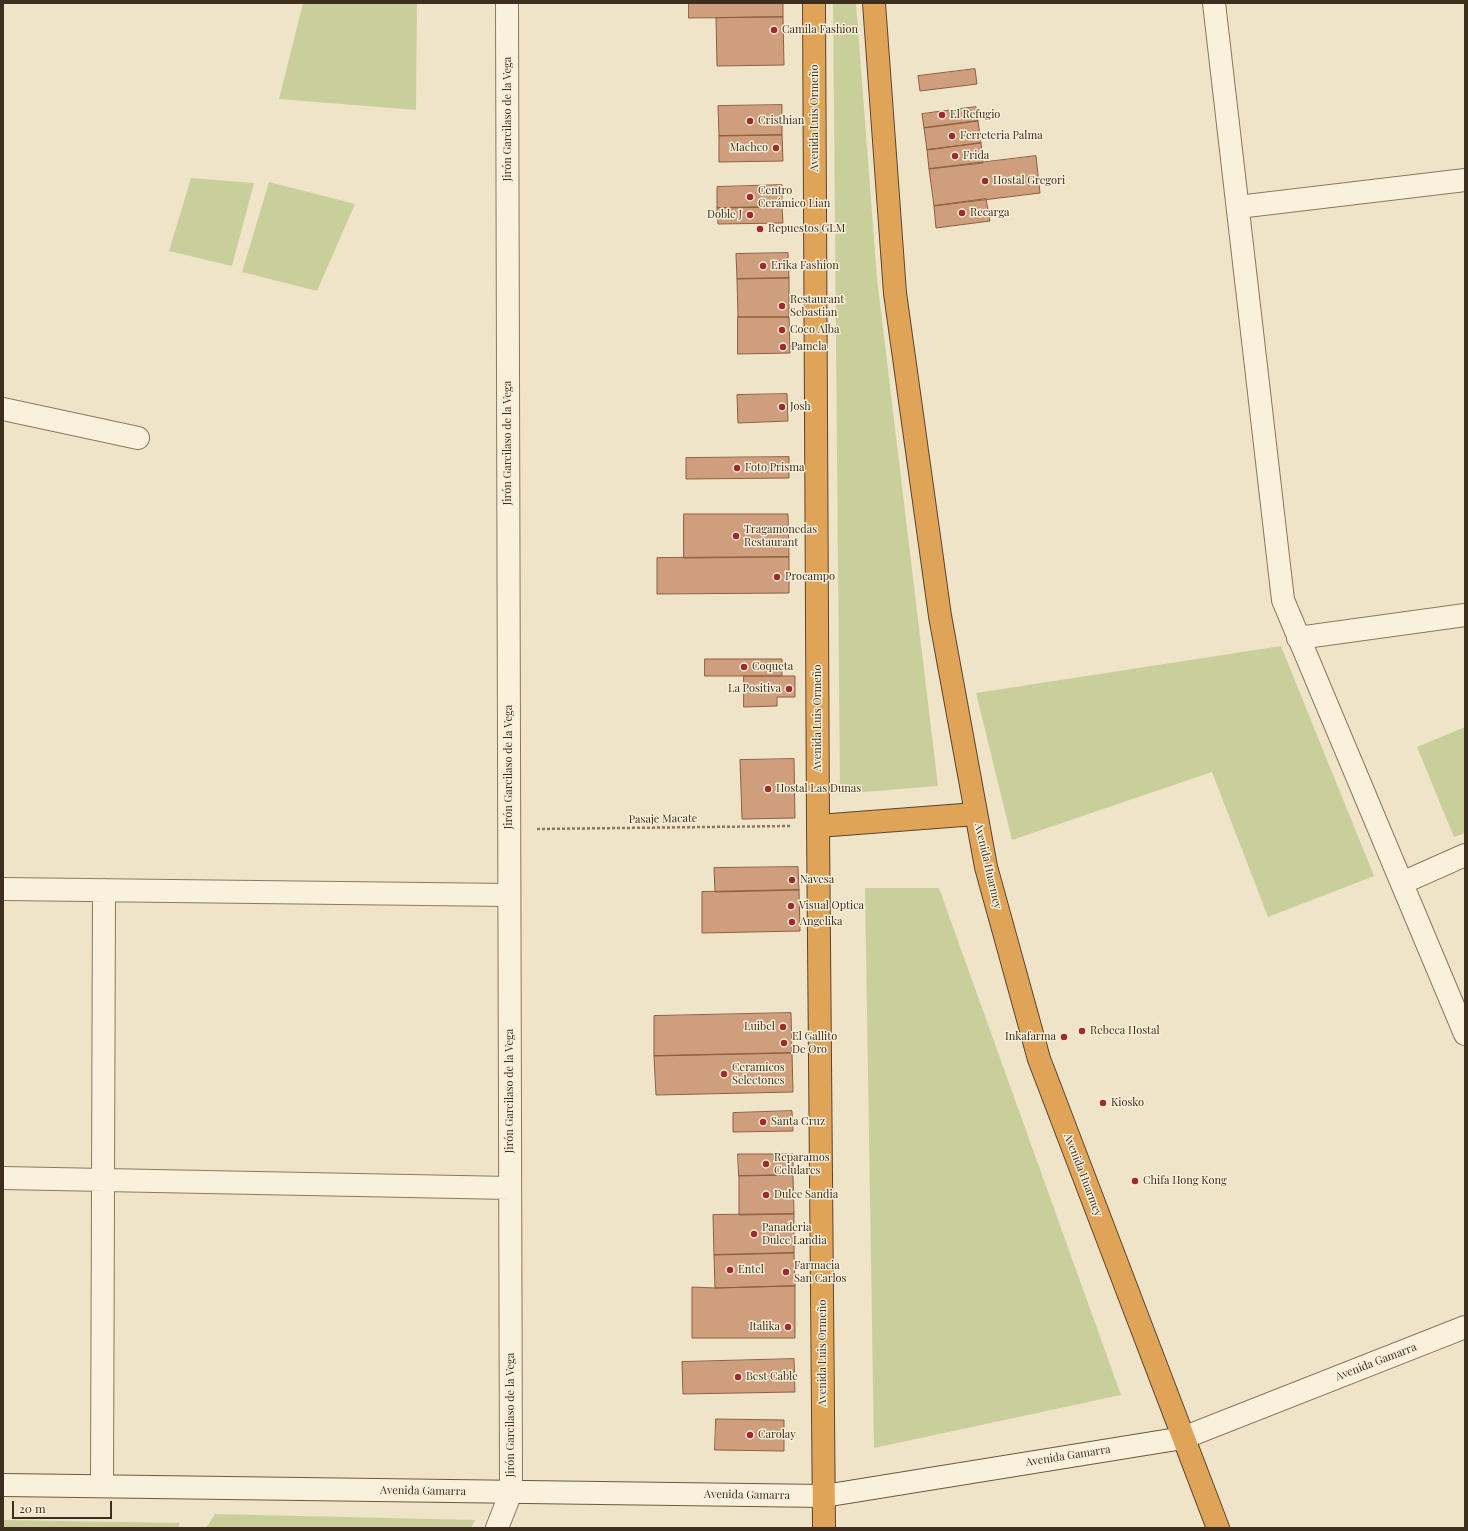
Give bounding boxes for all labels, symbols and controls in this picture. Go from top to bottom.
place label: Camila Fashion [782,23,858,37]
marker: Camila Fashion [769,25,779,35]
street label: Jirón Garcilaso de la Vega [501,57,515,181]
street label: Avenida Luis Ormeño [808,65,822,171]
place label: El Refugio [950,108,1000,122]
marker: El Refugio [937,110,947,120]
place label: Cristhian [758,114,804,128]
marker: Cristhian [745,116,755,126]
place label: Ferreteria Palma [960,129,1043,143]
marker: Ferreteria Palma [947,131,957,141]
place label: Machco [730,141,768,155]
marker: Machco [771,143,781,153]
place label: Frida [963,149,989,163]
marker: Frida [950,151,960,161]
place label: Hostal Gregori [993,174,1065,188]
marker: Hostal Gregori [980,176,990,186]
place label: Centro Cerámico Lian [758,184,830,210]
marker: Centro Cerámico Lian [745,192,755,202]
place label: Recarga [970,206,1010,220]
place label: Doble J [707,208,742,222]
marker: Recarga [957,208,967,218]
marker: Doble J [745,210,755,220]
place label: Repuestos GLM [768,222,845,236]
marker: Repuestos GLM [755,224,765,234]
place label: Erika Fashion [771,259,839,273]
marker: Erika Fashion [758,261,768,271]
place label: Restaurant Sebastian [790,293,844,319]
marker: Restaurant Sebastian [777,301,787,311]
place label: Coco Alba [790,323,839,337]
marker: Coco Alba [777,325,787,335]
place label: Pamela [791,340,827,354]
marker: Pamela [778,342,788,352]
street label: Jirón Garcilaso de la Vega [501,381,515,505]
place label: Josh [790,400,811,414]
marker: Josh [777,402,787,412]
place label: Foto Prisma [745,461,804,475]
marker: Foto Prisma [732,463,742,473]
place label: Tragamonedas Restaurant [744,523,817,549]
marker: Tragamonedas Restaurant [731,531,741,541]
place label: Procampo [785,570,835,584]
marker: Procampo [772,572,782,582]
place label: Coqueta [752,660,793,674]
marker: Coqueta [739,662,749,672]
street label: Avenida Luis Ormeño [811,665,825,771]
place label: La Positiva [728,682,781,696]
marker: La Positiva [784,684,794,694]
street label: Jirón Garcilaso de la Vega [502,705,516,829]
place label: Hostal Las Dunas [776,782,861,796]
marker: Hostal Las Dunas [763,784,773,794]
street label: Pasaje Macate [629,812,697,826]
street label: Avenida Huarmey [972,822,1004,910]
place label: Navesa [800,873,834,887]
marker: Navesa [787,875,797,885]
place label: Visual Optica [799,899,864,913]
marker: Visual Optica [786,901,796,911]
place label: Angelika [800,915,842,929]
marker: Angelika [787,917,797,927]
place label: Luibel [744,1020,775,1034]
marker: Luibel [778,1022,788,1032]
place label: Rebeca Hostal [1090,1024,1160,1038]
marker: Rebeca Hostal [1077,1026,1087,1036]
street label: Jirón Garcilaso de la Vega [503,1029,517,1153]
place label: El Gallito De Oro [792,1030,837,1056]
place label: Inkafarma [1005,1030,1056,1044]
marker: Inkafarma [1059,1032,1069,1042]
marker: El Gallito De Oro [779,1038,789,1048]
place label: Ceramicos Selectones [732,1061,785,1087]
marker: Ceramicos Selectones [719,1069,729,1079]
place label: Kiosko [1111,1096,1144,1110]
marker: Kiosko [1098,1098,1108,1108]
place label: Santa Cruz [771,1115,825,1129]
marker: Santa Cruz [758,1117,768,1127]
street label: Avenida Huarmey [1061,1132,1105,1218]
place label: Reparamos Celulares [774,1151,830,1177]
marker: Reparamos Celulares [761,1159,771,1169]
place label: Chifa Hong Kong [1143,1174,1227,1188]
marker: Chifa Hong Kong [1130,1176,1140,1186]
place label: Dulce Sandia [774,1188,838,1202]
marker: Dulce Sandia [761,1190,771,1200]
place label: Panaderia Dulce Landia [762,1221,827,1247]
marker: Panaderia Dulce Landia [749,1229,759,1239]
place label: Farmacia San Carlos [794,1259,846,1285]
place label: Entel [738,1263,764,1277]
marker: Entel [725,1265,735,1275]
marker: Farmacia San Carlos [781,1267,791,1277]
street label: Avenida Luis Ormeño [816,1300,830,1406]
place label: Italika [749,1320,780,1334]
marker: Italika [783,1322,793,1332]
street label: Avenida Gamarra [1334,1340,1418,1384]
street label: Jirón Garcilaso de la Vega [504,1353,518,1477]
place label: Best Cable [746,1370,798,1384]
marker: Best Cable [733,1372,743,1382]
place label: Carolay [758,1428,796,1442]
marker: Carolay [745,1430,755,1440]
street label: Avenida Gamarra [1025,1443,1111,1469]
street label: Avenida Gamarra [380,1484,466,1498]
street label: Avenida Gamarra [704,1488,790,1502]
scale bar [14,1493,114,1519]
text: 20 m [19,1500,46,1516]

